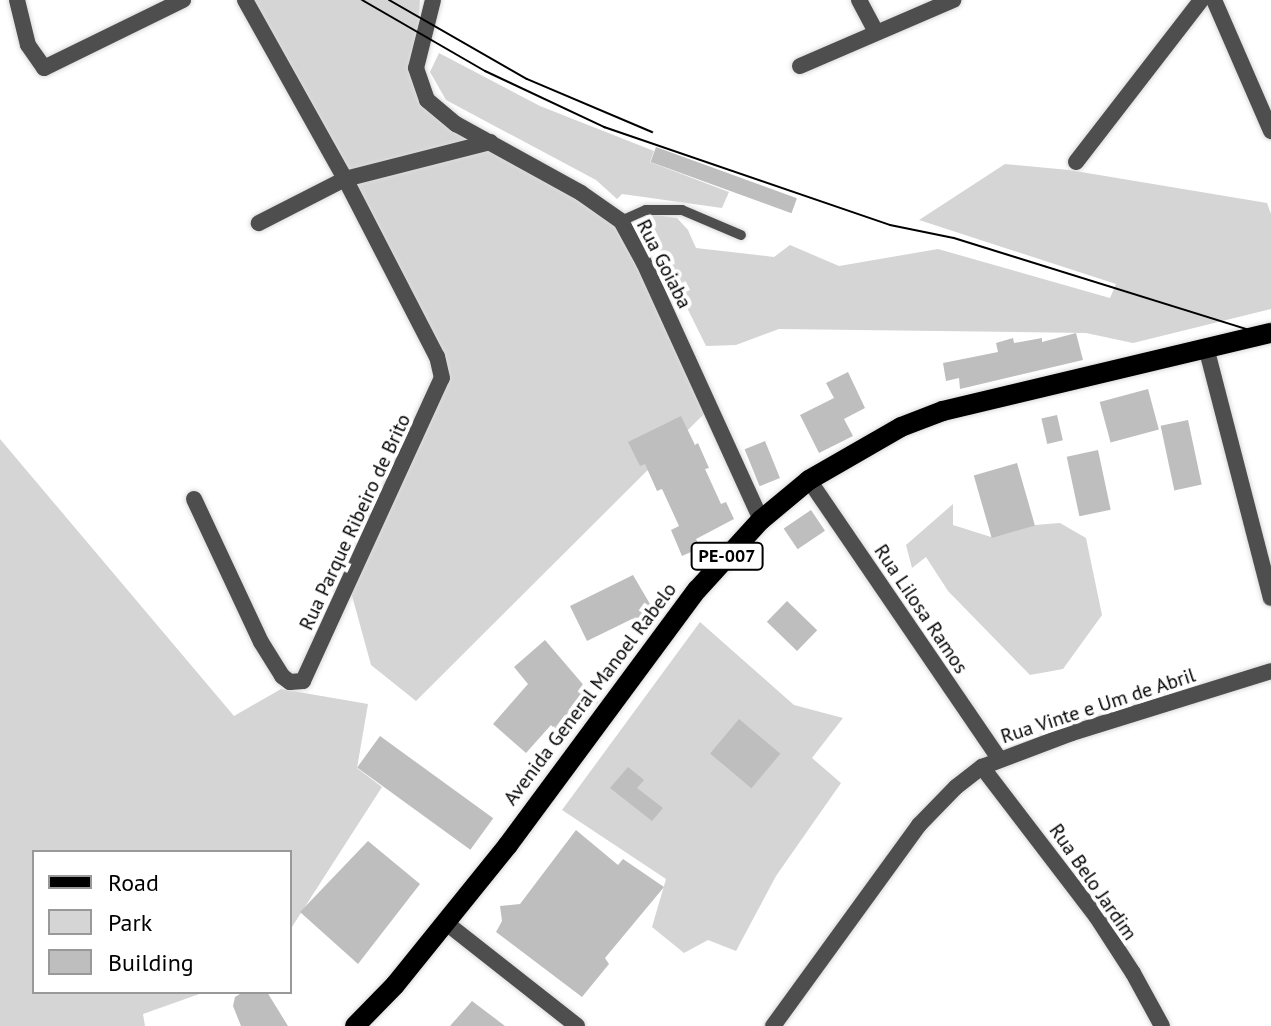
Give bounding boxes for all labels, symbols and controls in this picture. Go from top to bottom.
street label: Rua Goiaba [631,215,697,313]
street label: Rua Parque Ribeiro de Brito [294,410,416,634]
street label: Rua Lilosa Ramos [869,540,973,678]
road number: PE-007 [689,542,765,570]
street label: Avenida General Manoel Rabelo [499,578,681,810]
street label: Rua Vinte e Um de Abril [997,663,1199,749]
street label: Rua Belo Jardim [1044,819,1142,945]
legend [32,850,292,994]
text: Road [108,867,159,898]
text: Park [108,907,152,938]
text: Building [108,947,194,978]

